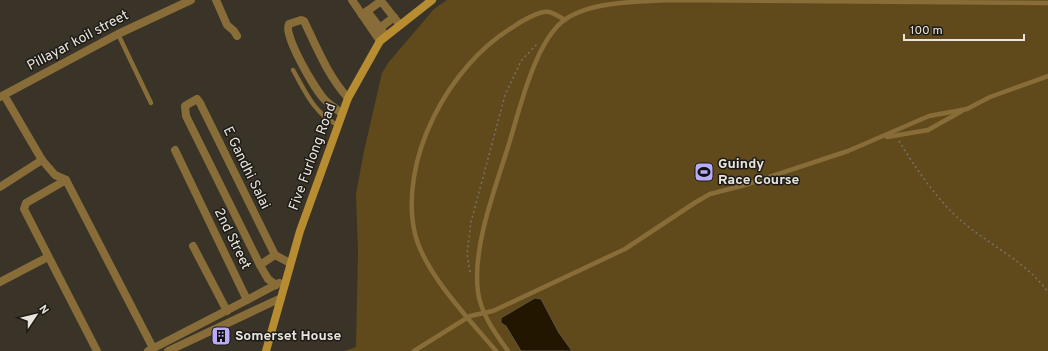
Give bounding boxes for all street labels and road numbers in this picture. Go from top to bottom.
street label: Pillayar koil street [24,7,132,75]
street label: Five Furlong Road [286,101,340,213]
street label: E Gandhi Salai [219,124,273,212]
street label: 2nd Street [210,205,254,273]

